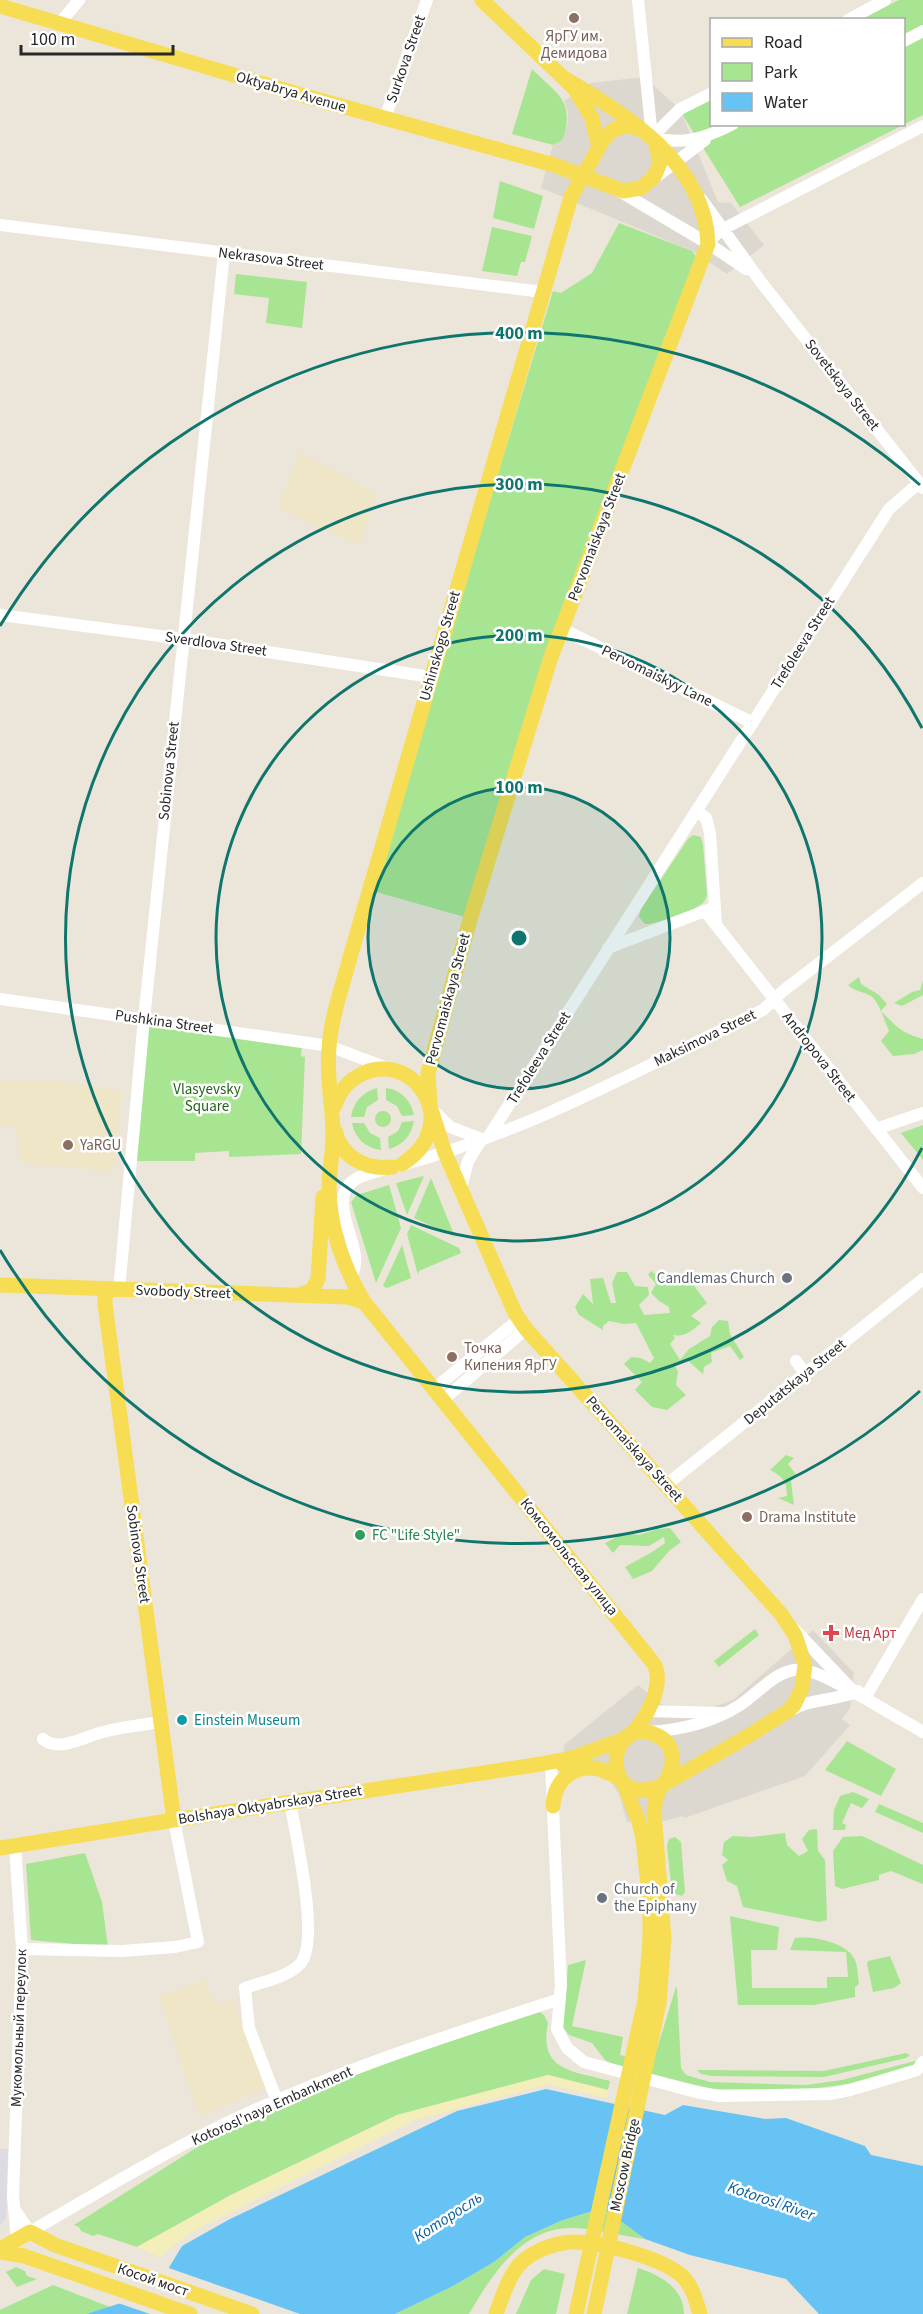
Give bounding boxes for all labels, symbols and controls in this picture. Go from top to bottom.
marker: ЯрГУ им. Демидова [567,11,581,25]
street label: Surkova Street [381,12,431,106]
scale bar [21,18,172,56]
legend [710,18,905,126]
place label: ЯрГУ им. Демидова [541,26,607,64]
text: 100 m [30,27,75,52]
text: Road [764,30,803,55]
text: Park [764,60,798,85]
street label: Oktyabrya Avenue [233,66,349,118]
text: Water [764,90,808,115]
street label: Nekrasova Street [217,242,325,276]
text: 400 m [495,321,543,346]
street label: Sovetskaya Street [799,335,885,435]
street label: Pervomaiskaya Street [563,470,631,604]
text: 300 m [495,472,543,497]
street label: Ushinskogo Street [414,589,466,703]
street label: Trefoleeva Street [766,593,840,693]
text: 200 m [495,623,543,648]
street label: Sverdlova Street [164,626,268,662]
street label: Pervomaiskyy Lane [598,640,716,712]
street label: Sobinova Street [153,721,185,821]
text: 100 m [495,775,543,800]
centre of rings [509,928,529,948]
street label: Pervomaiskaya Street [420,931,476,1067]
street label: Maksimova Street [650,1004,760,1072]
street label: Pushkina Street [114,1005,214,1039]
street label: Trefoleeva Street [502,1008,576,1108]
street label: Andropova Street [777,1008,861,1106]
park label: Vlasyevsky Square [173,1079,241,1117]
place label: YaRGU [79,1135,121,1156]
marker: YaRGU [61,1138,75,1152]
place label: Candlemas Church [657,1268,775,1289]
marker: Candlemas Church [780,1271,794,1285]
street label: Svobody Street [135,1280,231,1304]
street label: Deputatskaya Street [739,1334,851,1430]
place label: Точка Кипения ЯрГУ [464,1338,557,1376]
marker: Точка Кипения ЯрГУ [445,1350,459,1364]
street label: Pervomaiskaya Street [581,1391,687,1507]
street label: Комсомольская улица [515,1494,623,1620]
street label: Sobinova Street [121,1503,155,1605]
place label: Drama Institute [759,1507,856,1528]
marker: Drama Institute [740,1510,754,1524]
place label: FC "Life Style" [372,1525,460,1546]
marker: FC "Life Style" [353,1528,367,1542]
place label: Мед Арт [844,1623,897,1644]
marker: Мед Арт [822,1624,840,1642]
place label: Einstein Museum [194,1710,300,1731]
marker: Einstein Museum [175,1713,189,1727]
street label: Bolshaya Oktyabrskaya Street [177,1780,363,1830]
place label: Church of the Epiphany [614,1879,697,1917]
marker: Church of the Epiphany [595,1891,609,1905]
street label: Мукомольный переулок [6,1948,32,2107]
street label: Kotorosl'naya Embankment [188,2061,356,2151]
street label: Moscow Bridge [605,2117,645,2213]
water label: Kotorosl River [725,2176,819,2227]
water label: Которосль [409,2187,487,2247]
street label: Косой мост [115,2258,192,2302]

